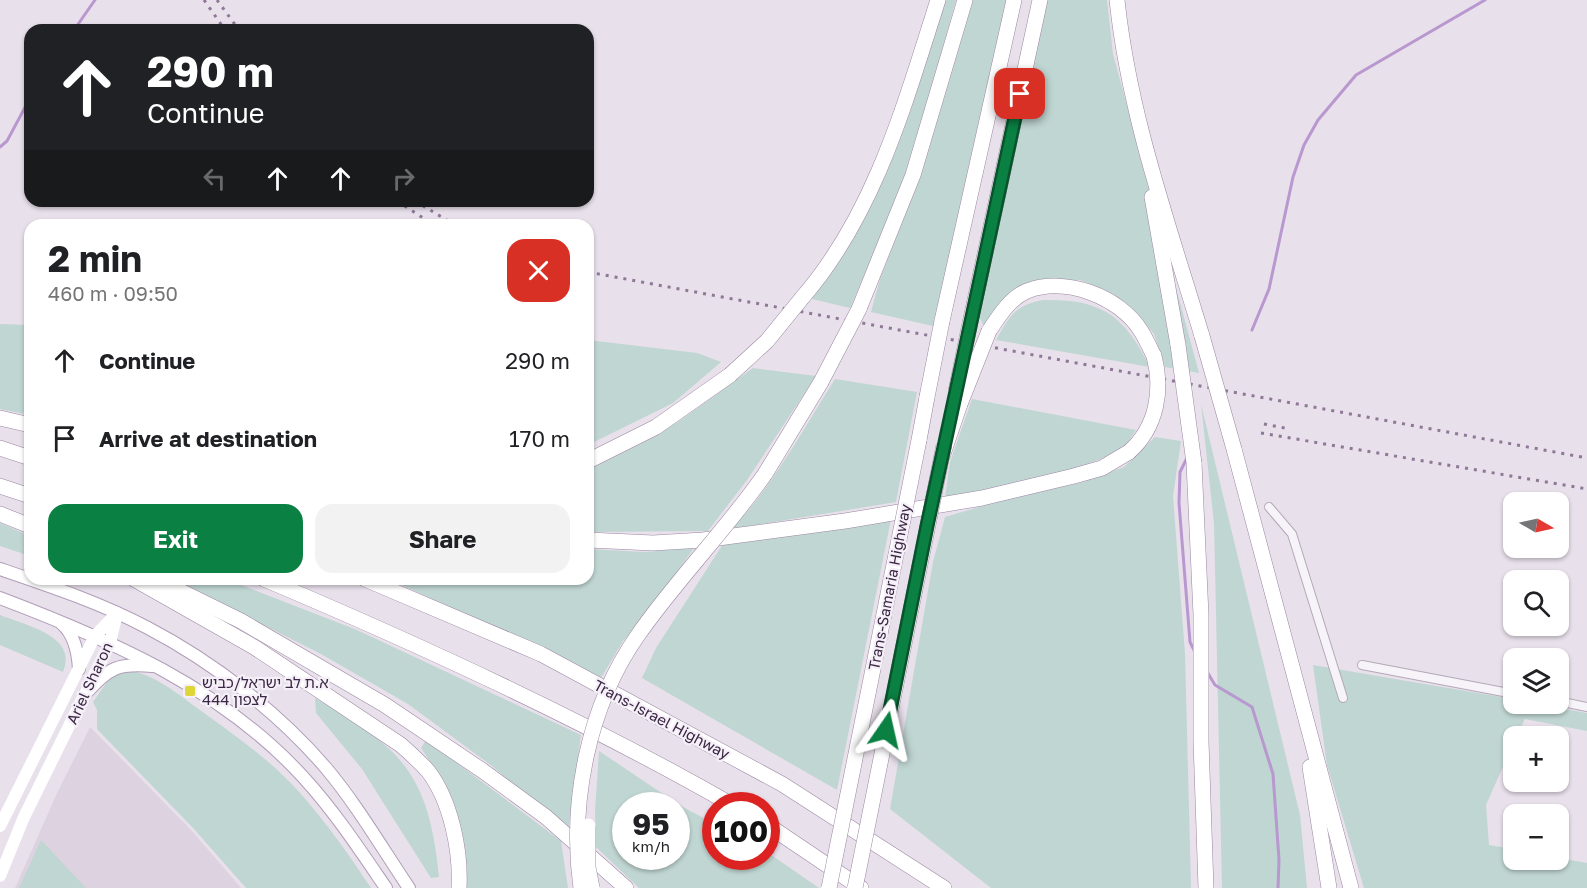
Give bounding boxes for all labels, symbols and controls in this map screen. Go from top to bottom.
text: 290 m [147,46,274,96]
icon: ahead [48,48,126,126]
pin [994,68,1045,119]
icon: arrive [1003,77,1036,110]
text: Continue [147,97,265,129]
icon: left [198,162,231,195]
icon: ahead [261,162,294,195]
icon: ahead [324,162,357,195]
icon: right [387,162,420,195]
text: 2 min [48,237,142,280]
button: close [507,239,570,302]
text: 460 m · 09:50 [48,281,178,305]
icon: ahead [48,344,81,377]
text: Continue [99,347,195,374]
text: 290 m [505,347,570,374]
icon: arrive [48,422,81,455]
text: Arrive at destination [99,425,317,452]
text: 170 m [509,425,570,452]
north arrow [1503,492,1569,558]
map controls [1503,492,1569,870]
street label: Trans-Samaria Highway [864,502,914,672]
button: Exit [48,504,303,573]
button: Share [315,504,570,573]
button: search [1503,570,1569,636]
street label: Ariel Sharon [62,639,116,727]
button: layers [1503,648,1569,714]
place label: א.ת לב ישראל/כביש 444 לצפון [202,673,329,708]
street label: Trans-Israel Highway [591,676,734,763]
marker: א.ת לב ישראל/כביש 444 לצפון [183,684,197,698]
position arrow [854,698,918,762]
button: + [1503,726,1569,792]
speed limit sign: 100 [702,792,780,870]
button: − [1503,804,1569,870]
text: 95 [632,806,670,842]
text: km/h [632,837,670,855]

